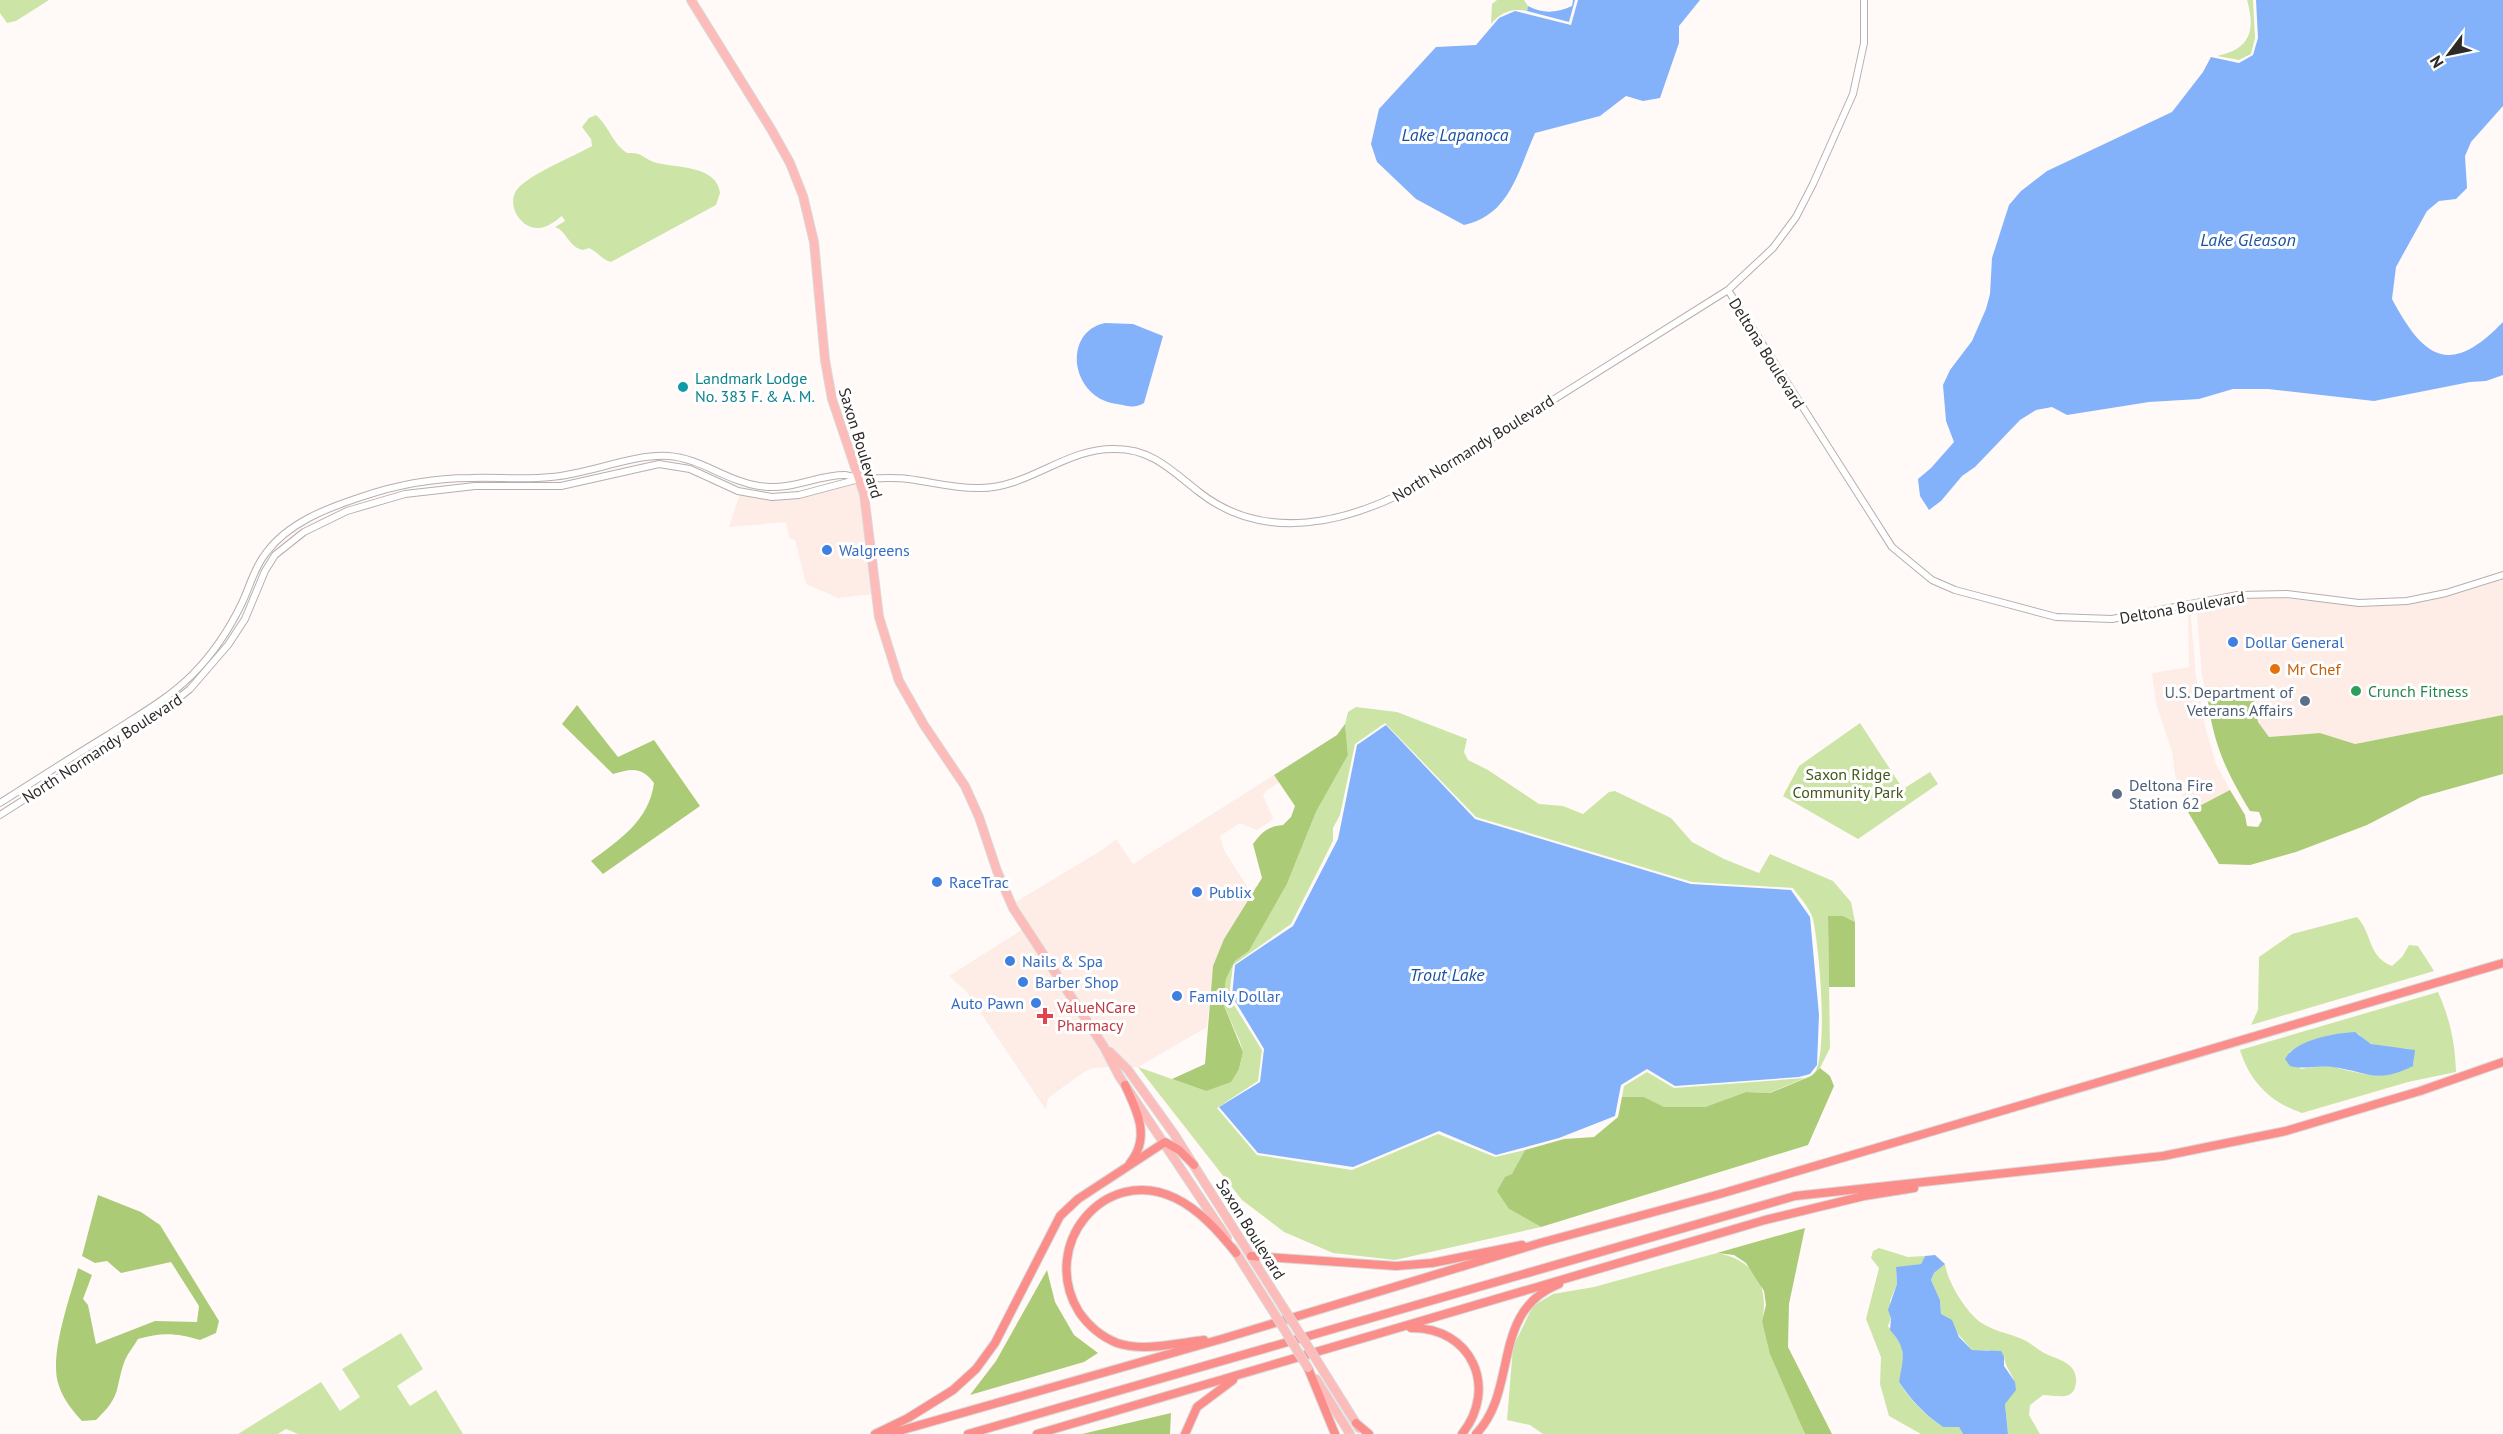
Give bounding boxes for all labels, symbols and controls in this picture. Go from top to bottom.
north arrow [2419,24,2479,84]
text: N [2425,52,2448,72]
water label: Lake Lapanoca [1402,123,1509,146]
water label: Lake Gleason [2200,228,2296,251]
street label: Deltona Boulevard [1725,294,1809,412]
place label: Landmark Lodge No. 383 F. & A. M. [695,368,815,406]
marker: Landmark Lodge No. 383 F. & A. M. [676,380,690,394]
street label: Saxon Boulevard [835,385,887,501]
street label: North Normandy Boulevard [1389,390,1557,506]
place label: Walgreens [839,540,910,560]
marker: Walgreens [820,543,834,557]
street label: Deltona Boulevard [2118,586,2246,628]
place label: Dollar General [2245,632,2344,652]
marker: Dollar General [2226,635,2240,649]
place label: Mr Chef [2287,659,2341,679]
marker: Mr Chef [2268,662,2282,676]
place label: Crunch Fitness [2368,681,2469,701]
place label: U.S. Department of Veterans Affairs [2165,682,2294,720]
marker: Crunch Fitness [2349,684,2363,698]
street label: North Normandy Boulevard [18,689,186,807]
marker: U.S. Department of Veterans Affairs [2298,694,2312,708]
park label: Saxon Ridge Community Park [1793,764,1904,802]
place label: Deltona Fire Station 62 [2129,775,2213,813]
marker: Deltona Fire Station 62 [2110,787,2124,801]
place label: RaceTrac [949,872,1009,892]
marker: RaceTrac [930,875,944,889]
place label: Publix [1209,882,1252,902]
marker: Publix [1190,885,1204,899]
place label: Nails & Spa [1022,951,1103,971]
marker: Nails & Spa [1003,954,1017,968]
water label: Trout Lake [1409,963,1485,986]
place label: Barber Shop [1035,972,1119,992]
marker: Barber Shop [1016,975,1030,989]
place label: Family Dollar [1189,986,1281,1006]
marker: Family Dollar [1170,989,1184,1003]
place label: Auto Pawn [951,993,1024,1013]
marker: Auto Pawn [1029,996,1043,1010]
place label: ValueNCare Pharmacy [1056,997,1136,1035]
marker: ValueNCare Pharmacy [1038,1009,1052,1023]
street label: Saxon Boulevard [1212,1175,1290,1283]

